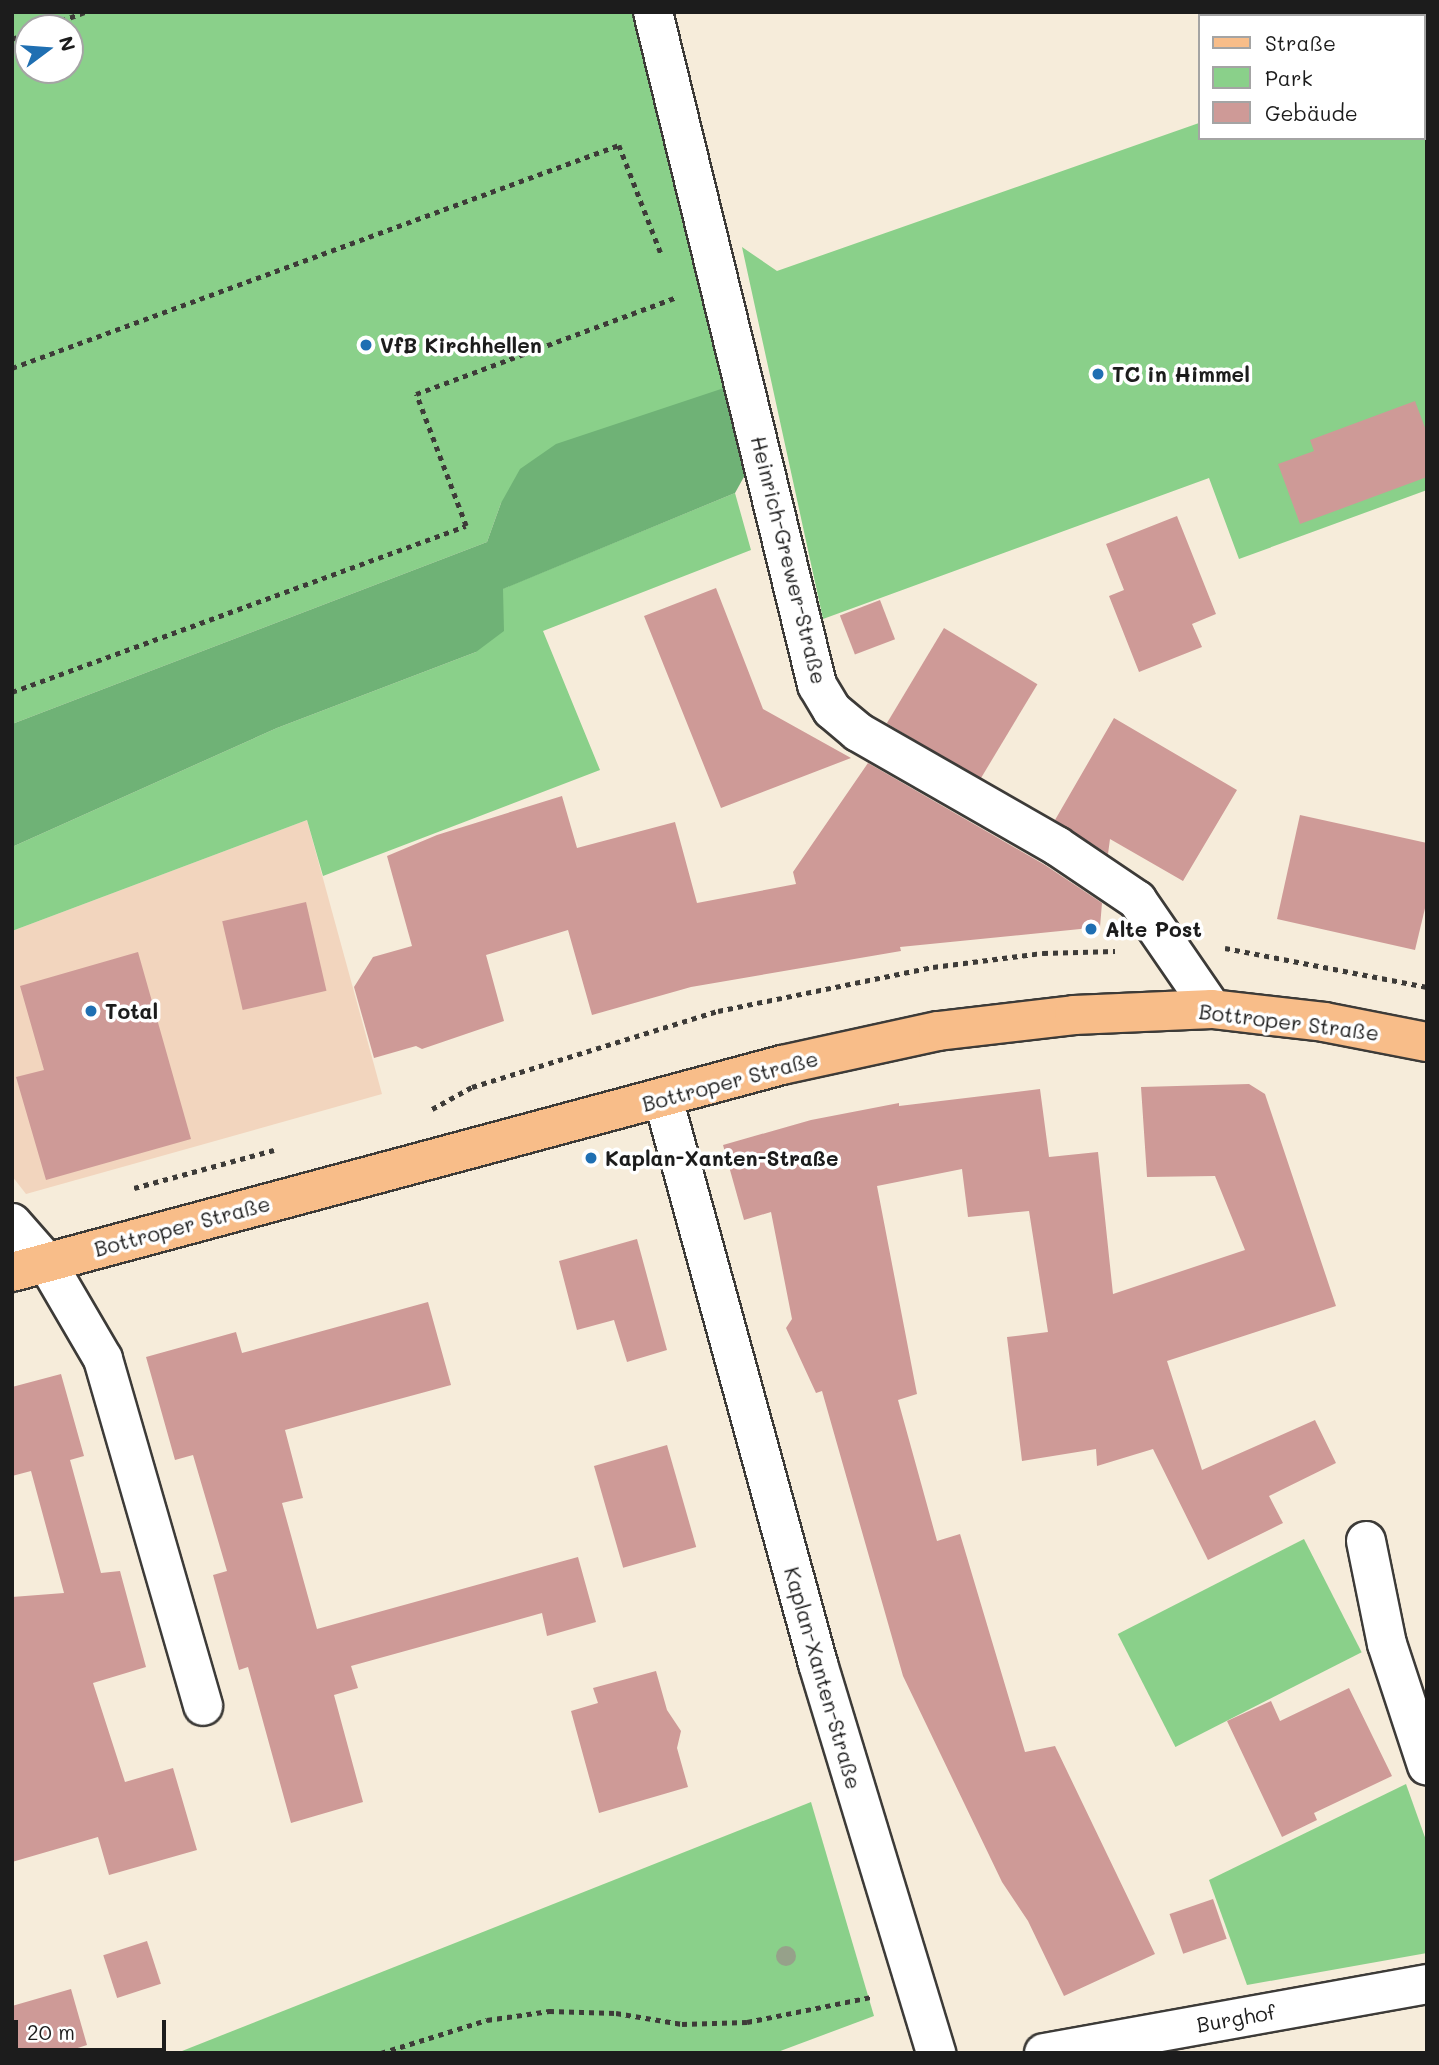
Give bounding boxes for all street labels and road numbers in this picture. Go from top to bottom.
street label: Heinrich-Grewer-Straße [746,433,832,687]
street label: Bottroper Straße [1198,998,1380,1046]
street label: Bottroper Straße [639,1045,821,1117]
street label: Bottroper Straße [91,1190,273,1262]
street label: Kaplan-Xanten-Straße [779,1564,867,1792]
street label: Burghof [1195,1999,1277,2037]

